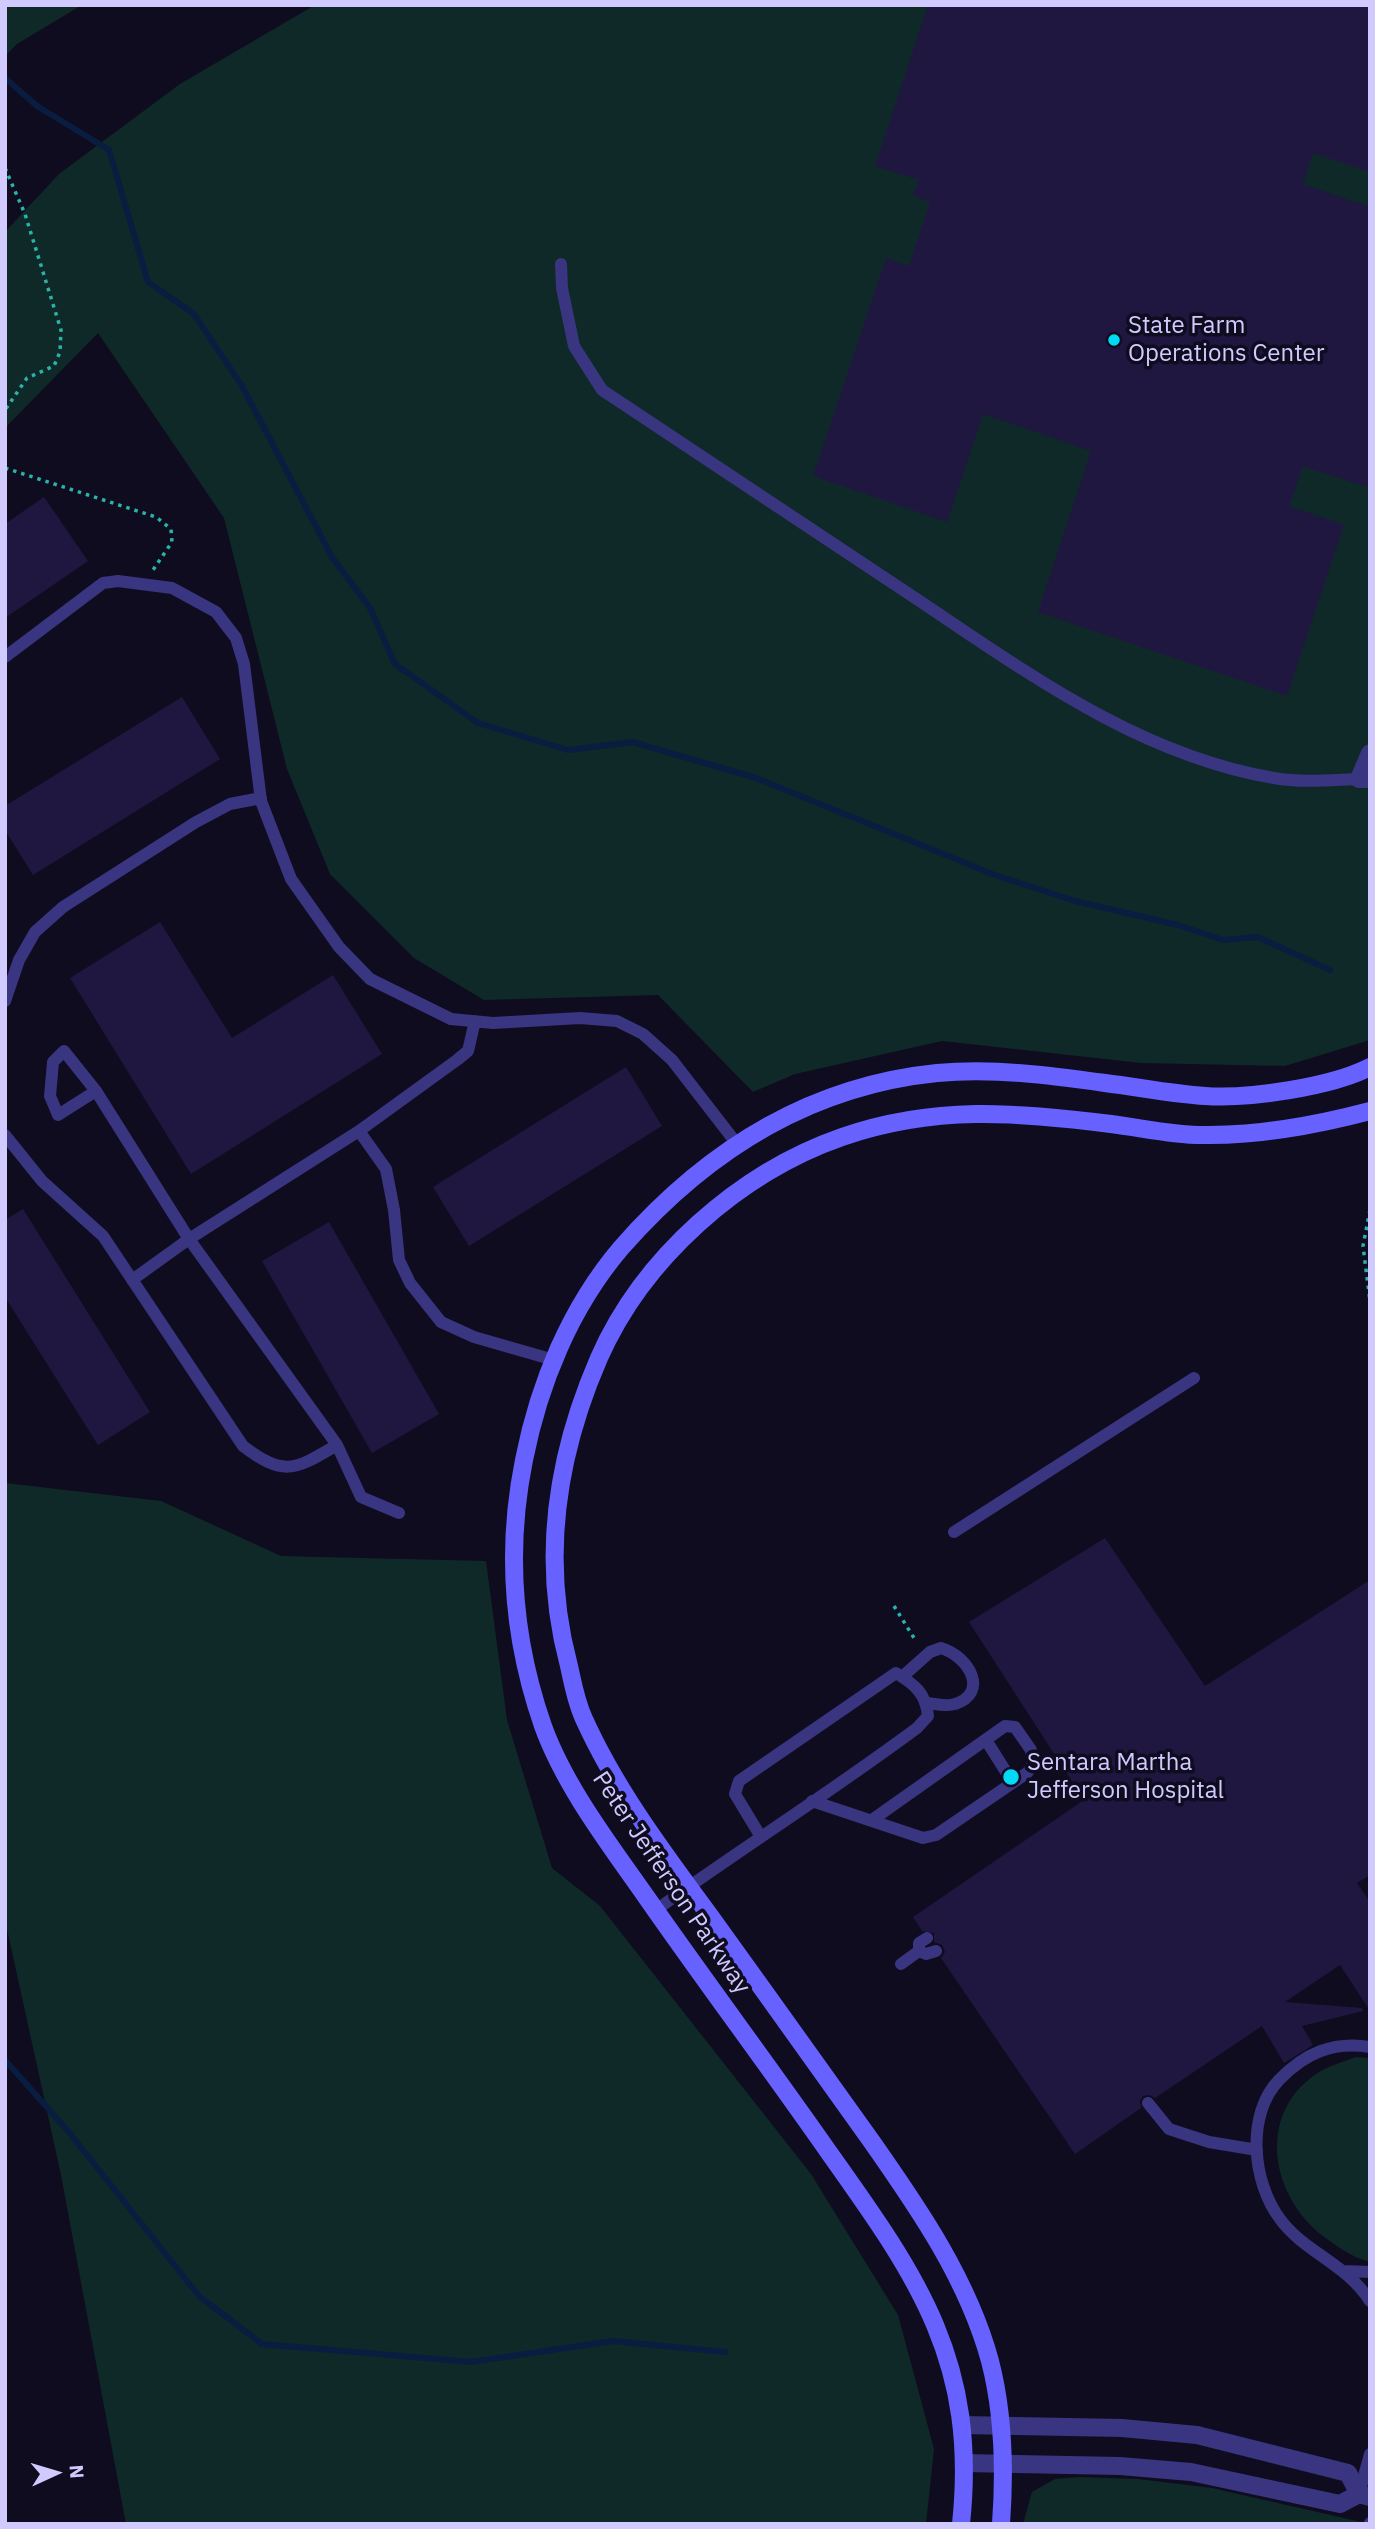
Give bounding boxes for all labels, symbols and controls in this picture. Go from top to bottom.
place label: State Farm Operations Center [1128,312,1324,368]
marker: State Farm Operations Center [1106,332,1122,348]
place label: Sentara Martha Jefferson Hospital [1027,1749,1224,1805]
street label: Peter Jefferson Parkway [586,1766,756,2000]
marker: Sentara Martha Jefferson Hospital [1001,1767,1021,1787]
north arrow [21,2438,91,2508]
text: N [64,2464,89,2479]

